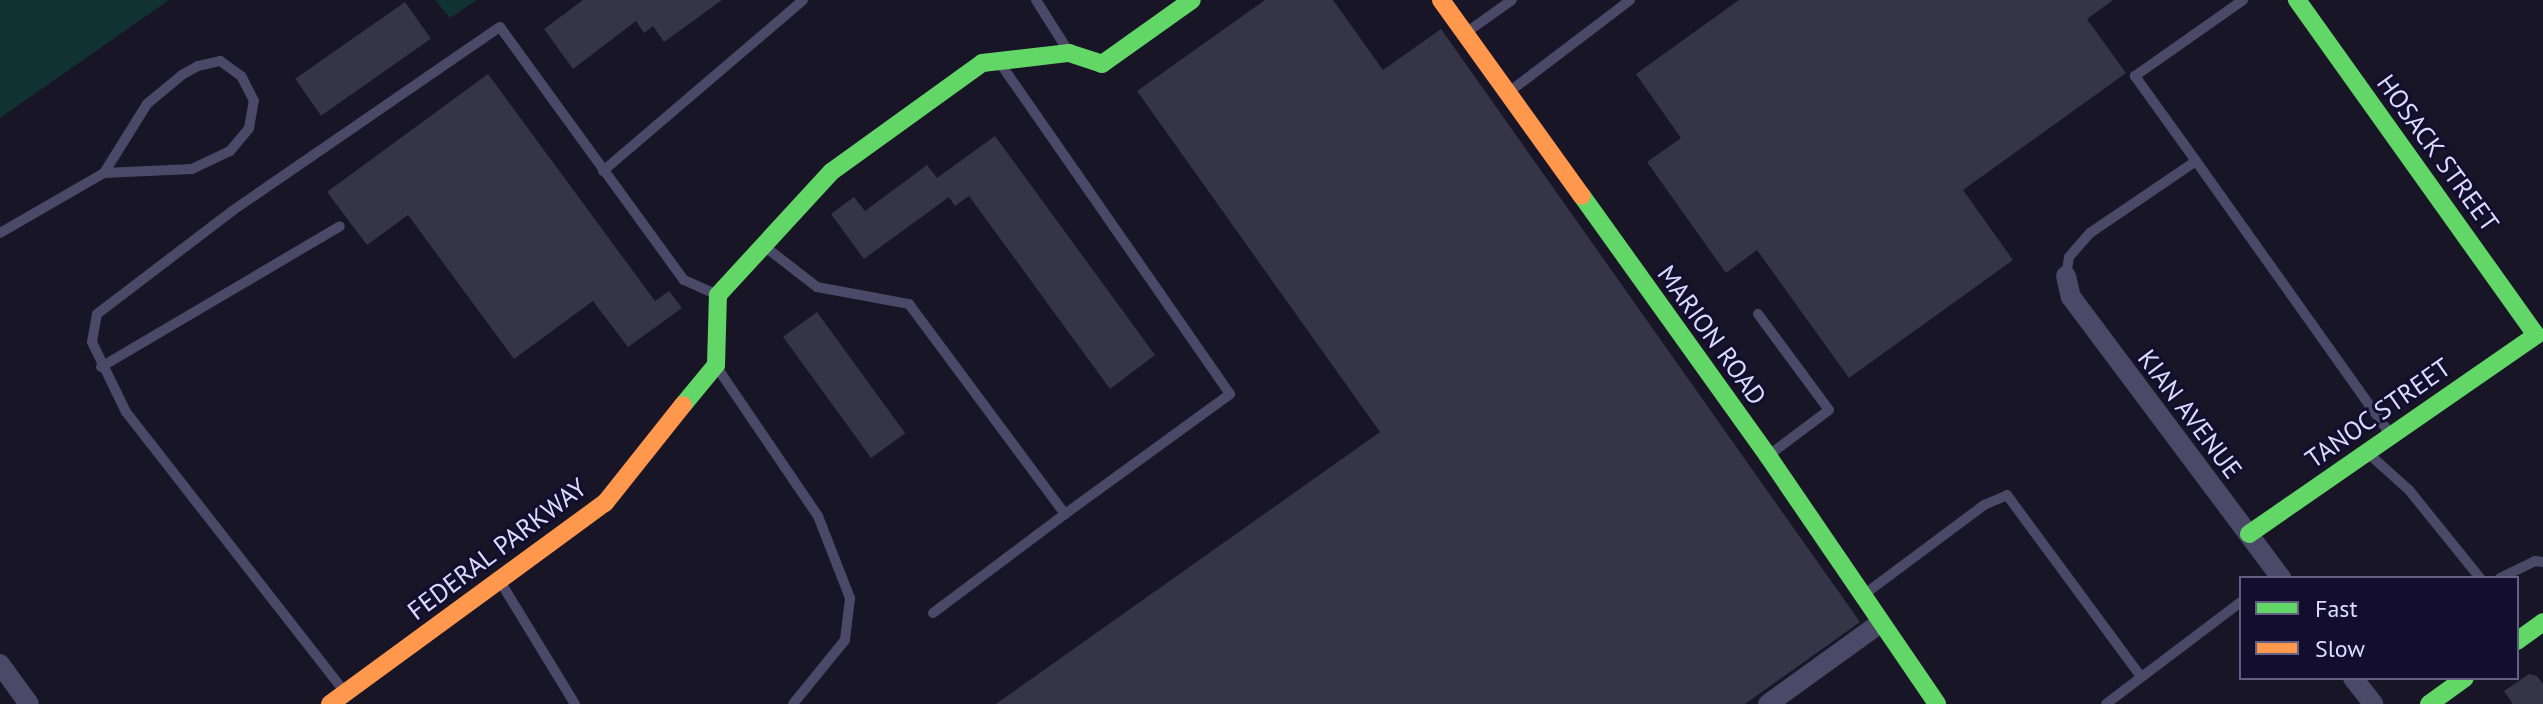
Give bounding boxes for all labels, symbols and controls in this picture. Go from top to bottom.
street label: HOSACK STREET [2370,68,2506,238]
street label: MARION ROAD [1651,259,1773,411]
street label: KIAN AVENUE [2131,343,2249,485]
street label: TANOC STREET [2299,351,2457,475]
street label: FEDERAL PARKWAY [401,471,593,627]
legend [2239,576,2519,680]
text: Fast [2315,593,2358,624]
text: Slow [2315,633,2365,664]

